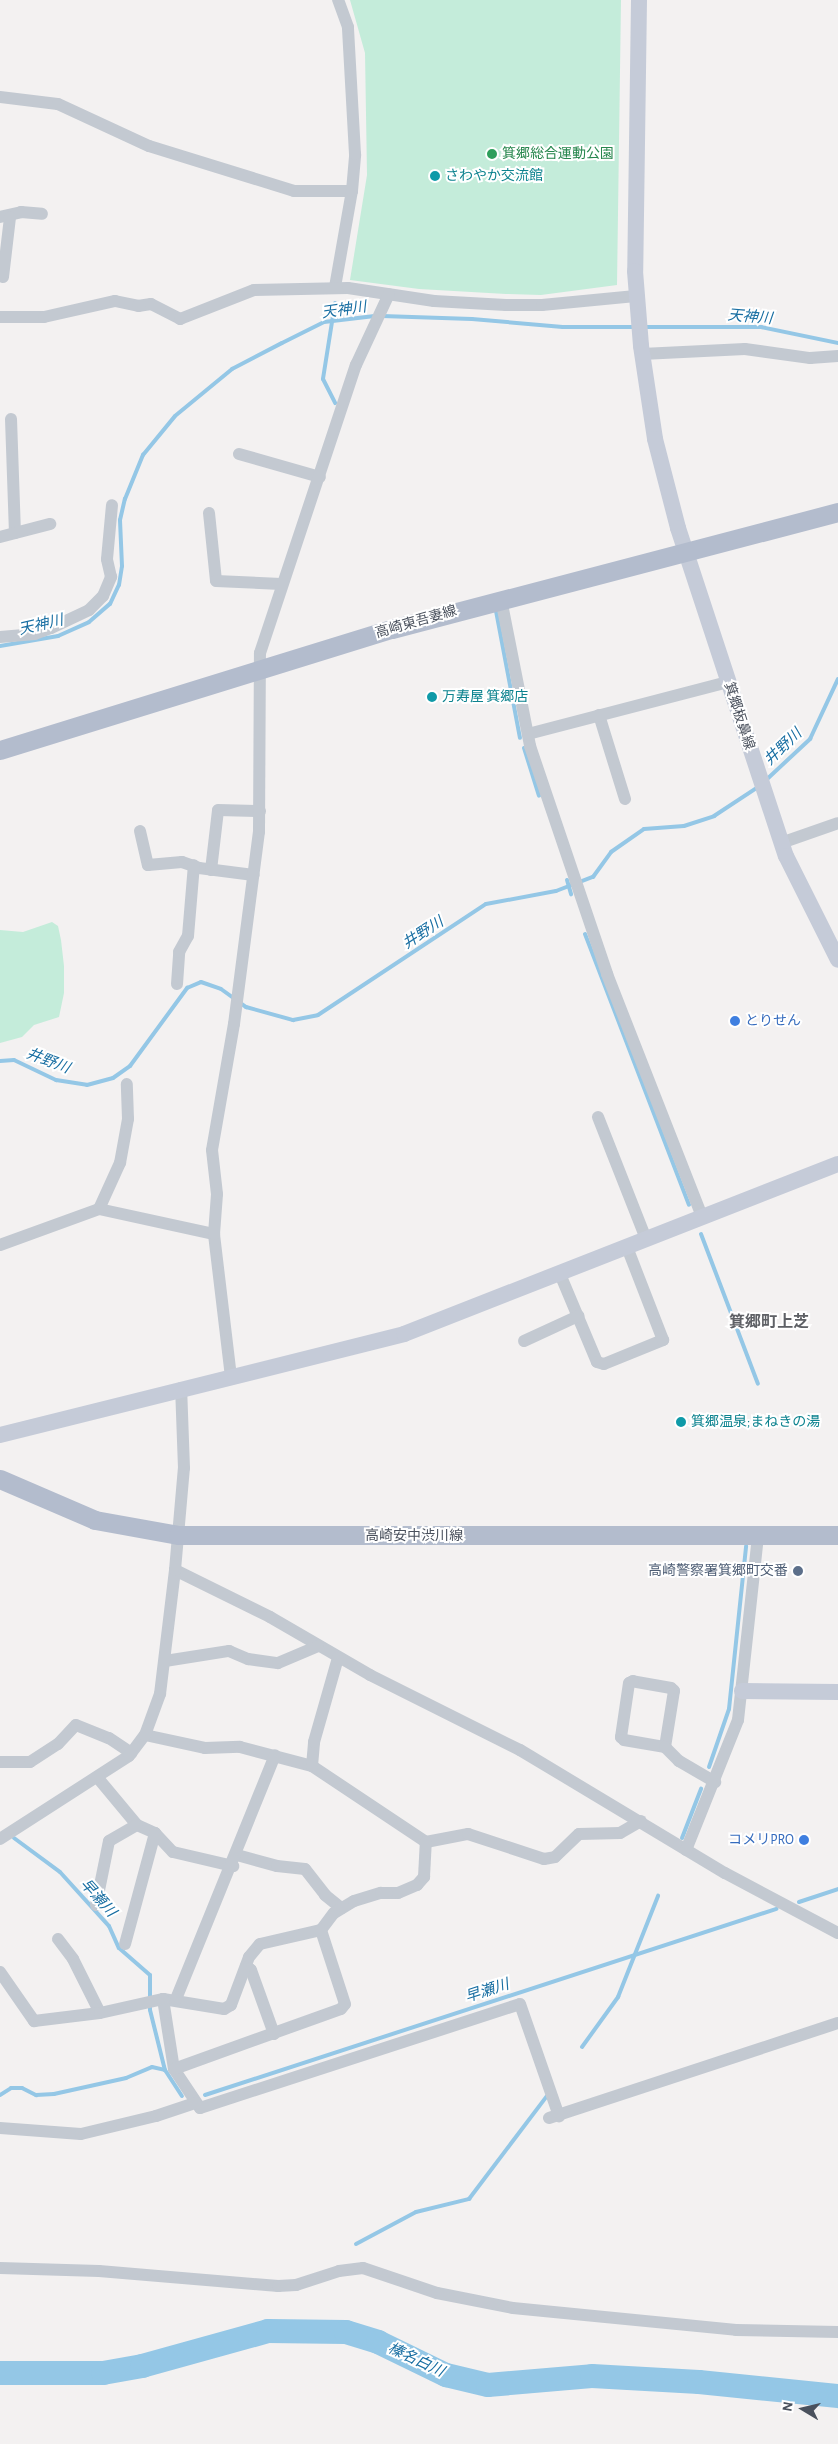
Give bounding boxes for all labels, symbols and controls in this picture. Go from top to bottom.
place label: 箕郷総合運動公園 [502,146,614,162]
marker: 箕郷総合運動公園 [486,148,498,160]
place label: さわやか交流館 [445,168,543,184]
marker: さわやか交流館 [429,170,441,182]
water label: 天神川 [320,298,368,322]
water label: 天神川 [727,306,773,328]
street label: 高崎東吾妻線 [373,602,459,642]
water label: 天神川 [17,611,65,639]
street label: 箕郷板鼻線 [720,680,758,752]
place label: 万寿屋 箕郷店 [442,689,528,705]
marker: 万寿屋 箕郷店 [426,691,438,703]
water label: 井野川 [761,725,805,769]
water label: 井野川 [399,913,447,953]
place label: とりせん [745,1013,801,1029]
marker: とりせん [729,1015,741,1027]
water label: 井野川 [24,1045,72,1077]
district label: 箕郷町上芝 [729,1312,809,1332]
place label: 箕郷温泉;まねきの湯 [691,1414,820,1430]
marker: 箕郷温泉;まねきの湯 [675,1416,687,1428]
street label: 高崎安中渋川線 [365,1528,463,1544]
place label: 高崎警察署箕郷町交番 [648,1563,788,1579]
marker: 高崎警察署箕郷町交番 [792,1565,804,1577]
place label: コメリPRO [728,1832,794,1848]
marker: コメリPRO [798,1834,810,1846]
water label: 早瀬川 [76,1875,120,1921]
water label: 早瀬川 [463,1975,511,2007]
water label: 榛名白川 [385,2339,447,2381]
north arrow [778,2384,828,2434]
text: N [781,2401,796,2413]

